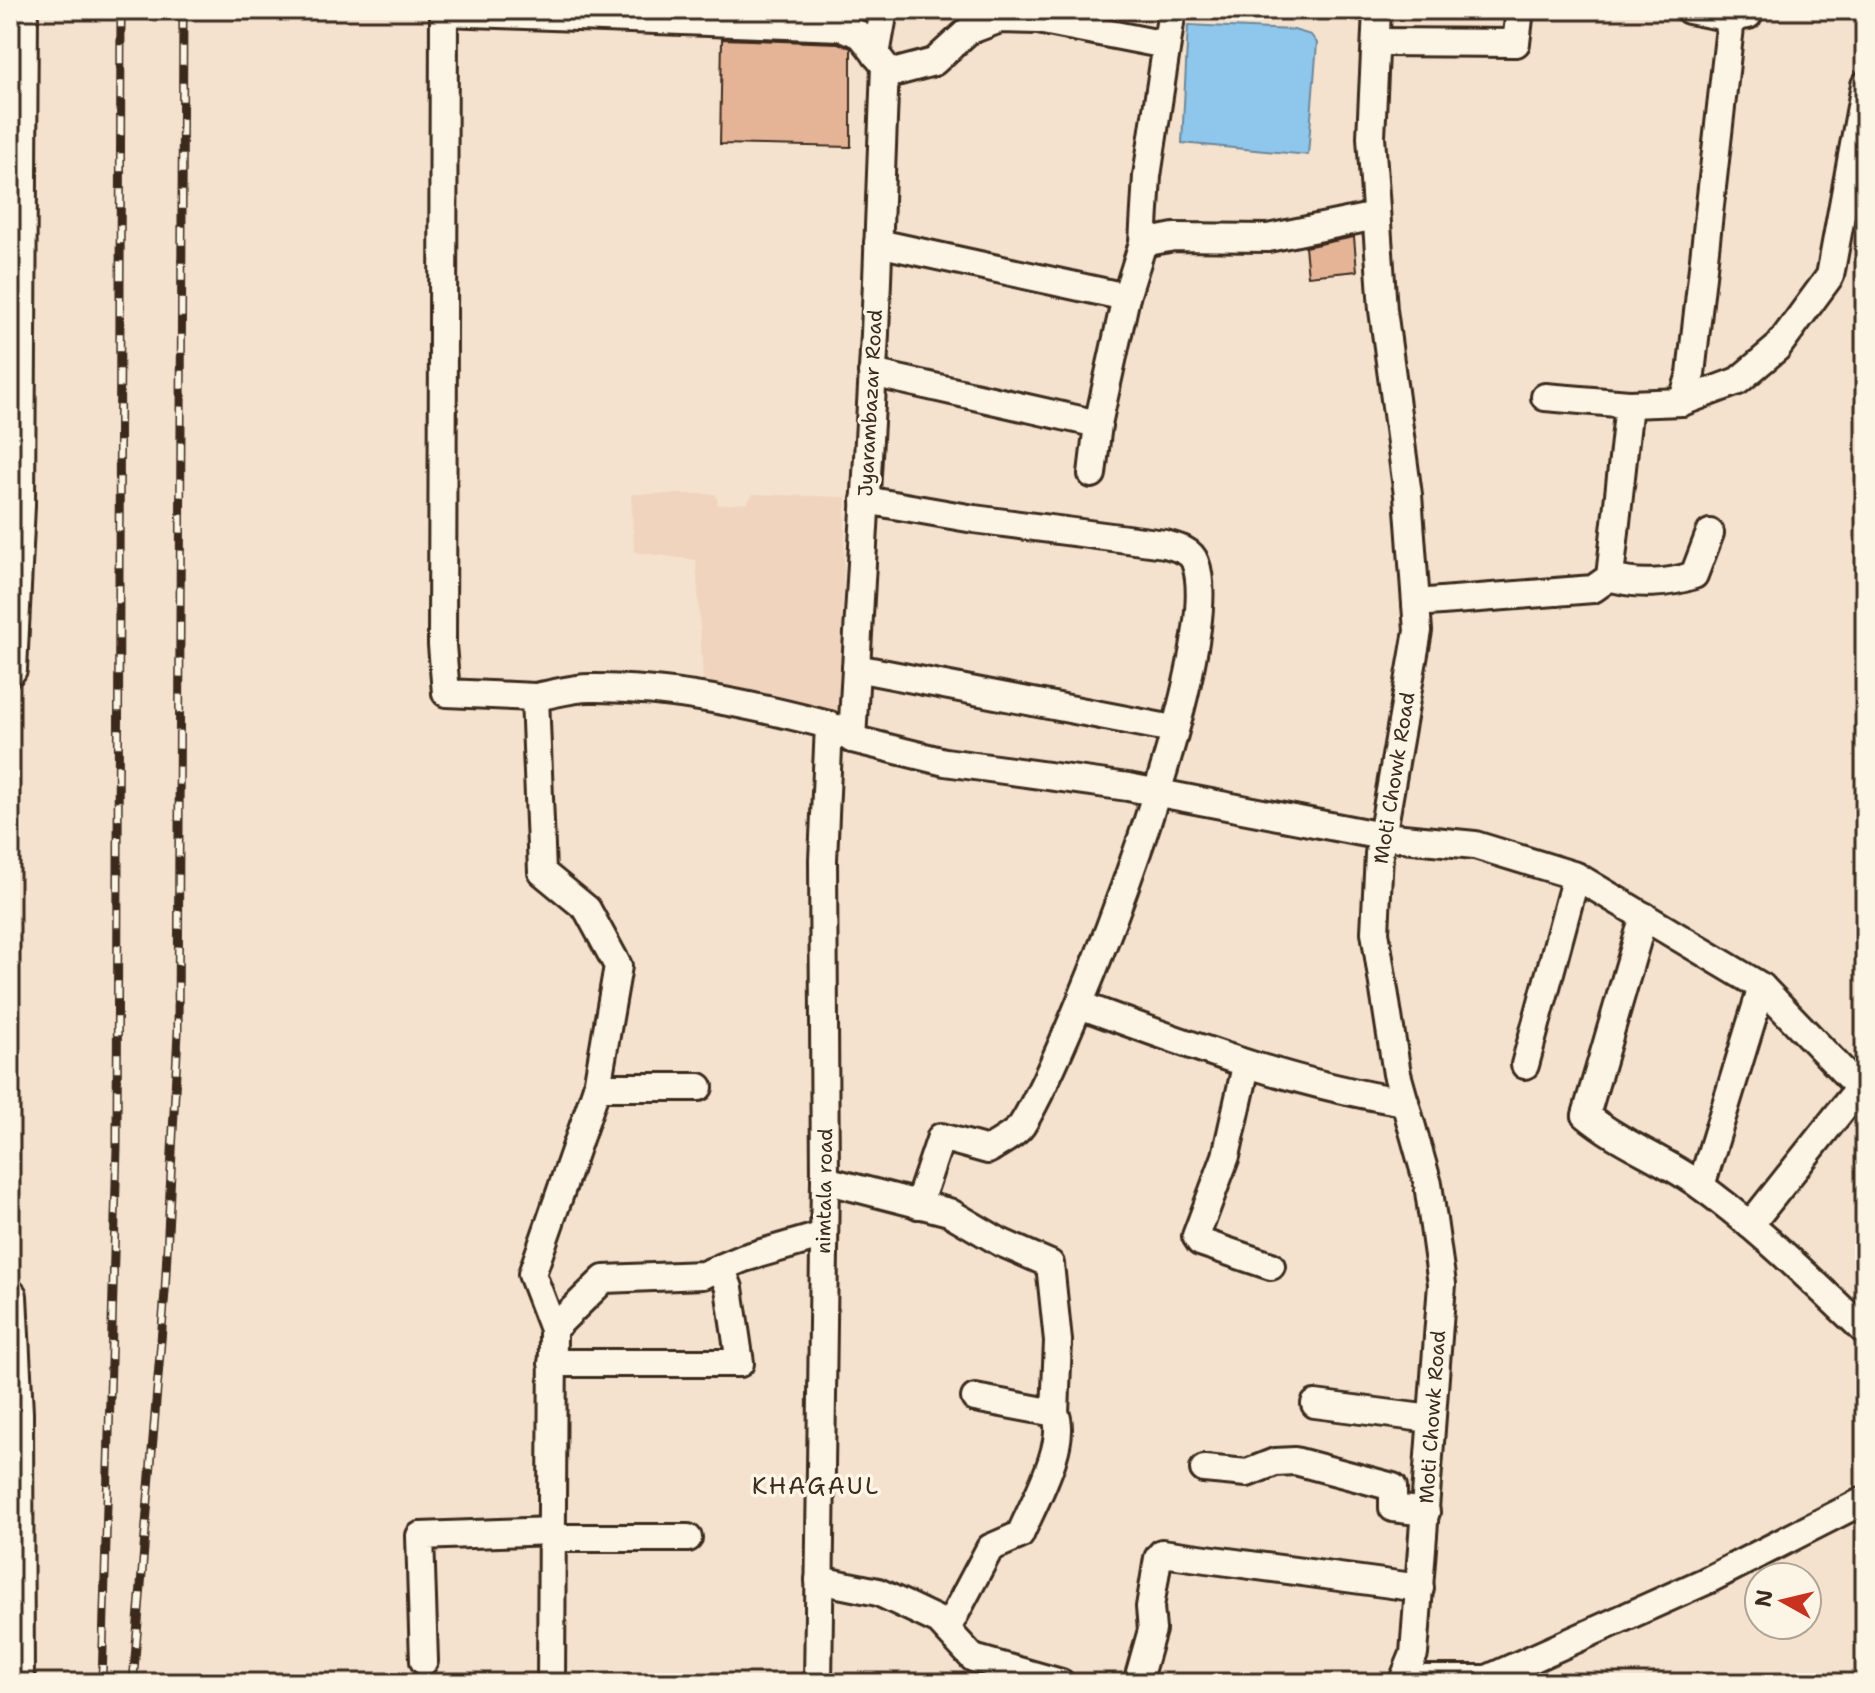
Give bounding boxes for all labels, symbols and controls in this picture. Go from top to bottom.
street label: Jyarambazar Road [852,308,888,497]
street label: Moti Chowk Road [1368,690,1420,866]
street label: nimtala road [810,1128,838,1254]
street label: Moti Chowk Road [1413,1329,1451,1505]
district label: KHAGAUL [752,1470,880,1502]
north arrow [1743,1561,1823,1641]
text: N [1748,1588,1779,1609]

